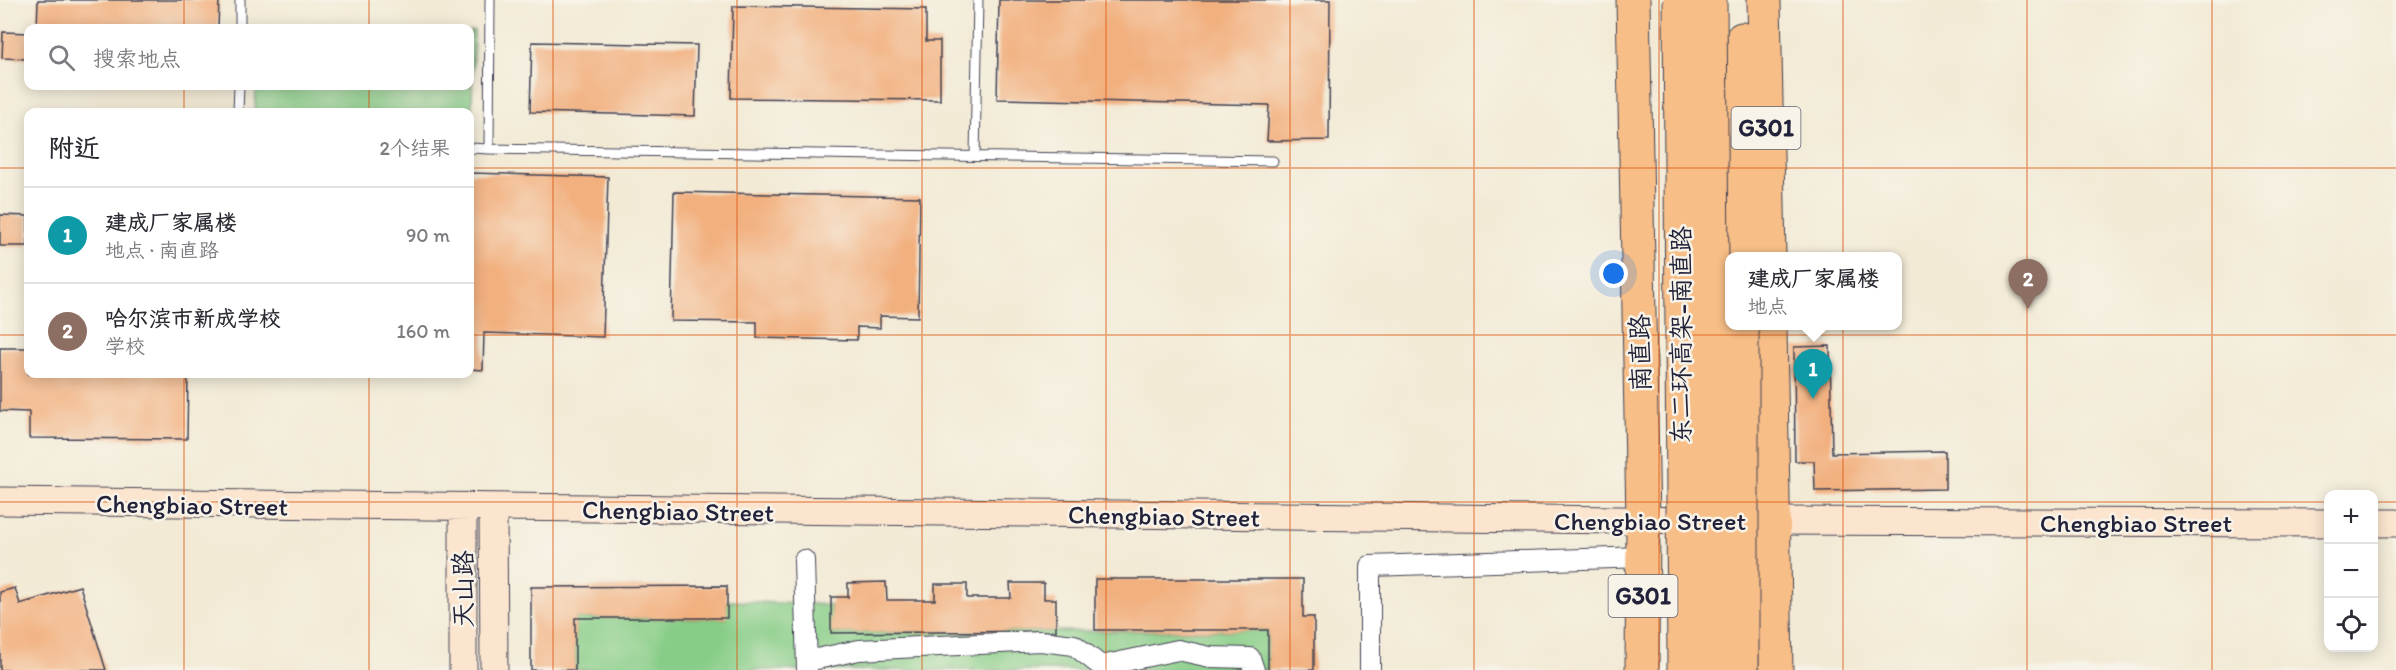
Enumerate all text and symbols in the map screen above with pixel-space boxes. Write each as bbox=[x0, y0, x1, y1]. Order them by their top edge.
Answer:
search box bbox=[24, 24, 474, 90]
icon: search bbox=[45, 41, 78, 74]
text: 搜索地点 bbox=[93, 45, 181, 72]
road number: G301 bbox=[1732, 107, 1800, 149]
text: 附近 bbox=[48, 132, 100, 164]
text: 2个结果 bbox=[379, 136, 450, 160]
text: 建成厂家属楼 bbox=[105, 209, 237, 236]
text: 1 bbox=[63, 223, 72, 247]
text: 90 m bbox=[406, 223, 450, 247]
street label: 东二环高架-南直路 bbox=[1665, 226, 1697, 444]
text: 地点 · 南直路 bbox=[105, 238, 219, 262]
popup bbox=[1725, 252, 1902, 330]
your location bbox=[1599, 259, 1628, 288]
pin: 2 bbox=[2008, 260, 2048, 309]
text: 建成厂家属楼 bbox=[1747, 265, 1880, 292]
text: 地点 bbox=[1747, 294, 1787, 318]
text: 哈尔滨市新成学校 bbox=[105, 305, 281, 332]
street label: 南直路 bbox=[1623, 314, 1657, 392]
text: 2 bbox=[62, 319, 73, 343]
text: 160 m bbox=[397, 319, 450, 343]
text: 学校 bbox=[105, 334, 145, 358]
pin: 1 bbox=[1794, 350, 1832, 399]
street label: Chengbiao Street bbox=[96, 487, 289, 523]
map controls bbox=[2324, 490, 2378, 652]
button: + bbox=[2324, 490, 2378, 544]
street label: Chengbiao Street bbox=[582, 493, 775, 529]
street label: Chengbiao Street bbox=[1068, 498, 1261, 534]
street label: Chengbiao Street bbox=[1554, 505, 1746, 537]
street label: Chengbiao Street bbox=[2040, 507, 2232, 539]
button: − bbox=[2324, 544, 2378, 598]
street label: 天山路 bbox=[447, 550, 479, 628]
road number: G301 bbox=[1608, 575, 1678, 617]
button: locate bbox=[2324, 598, 2378, 652]

